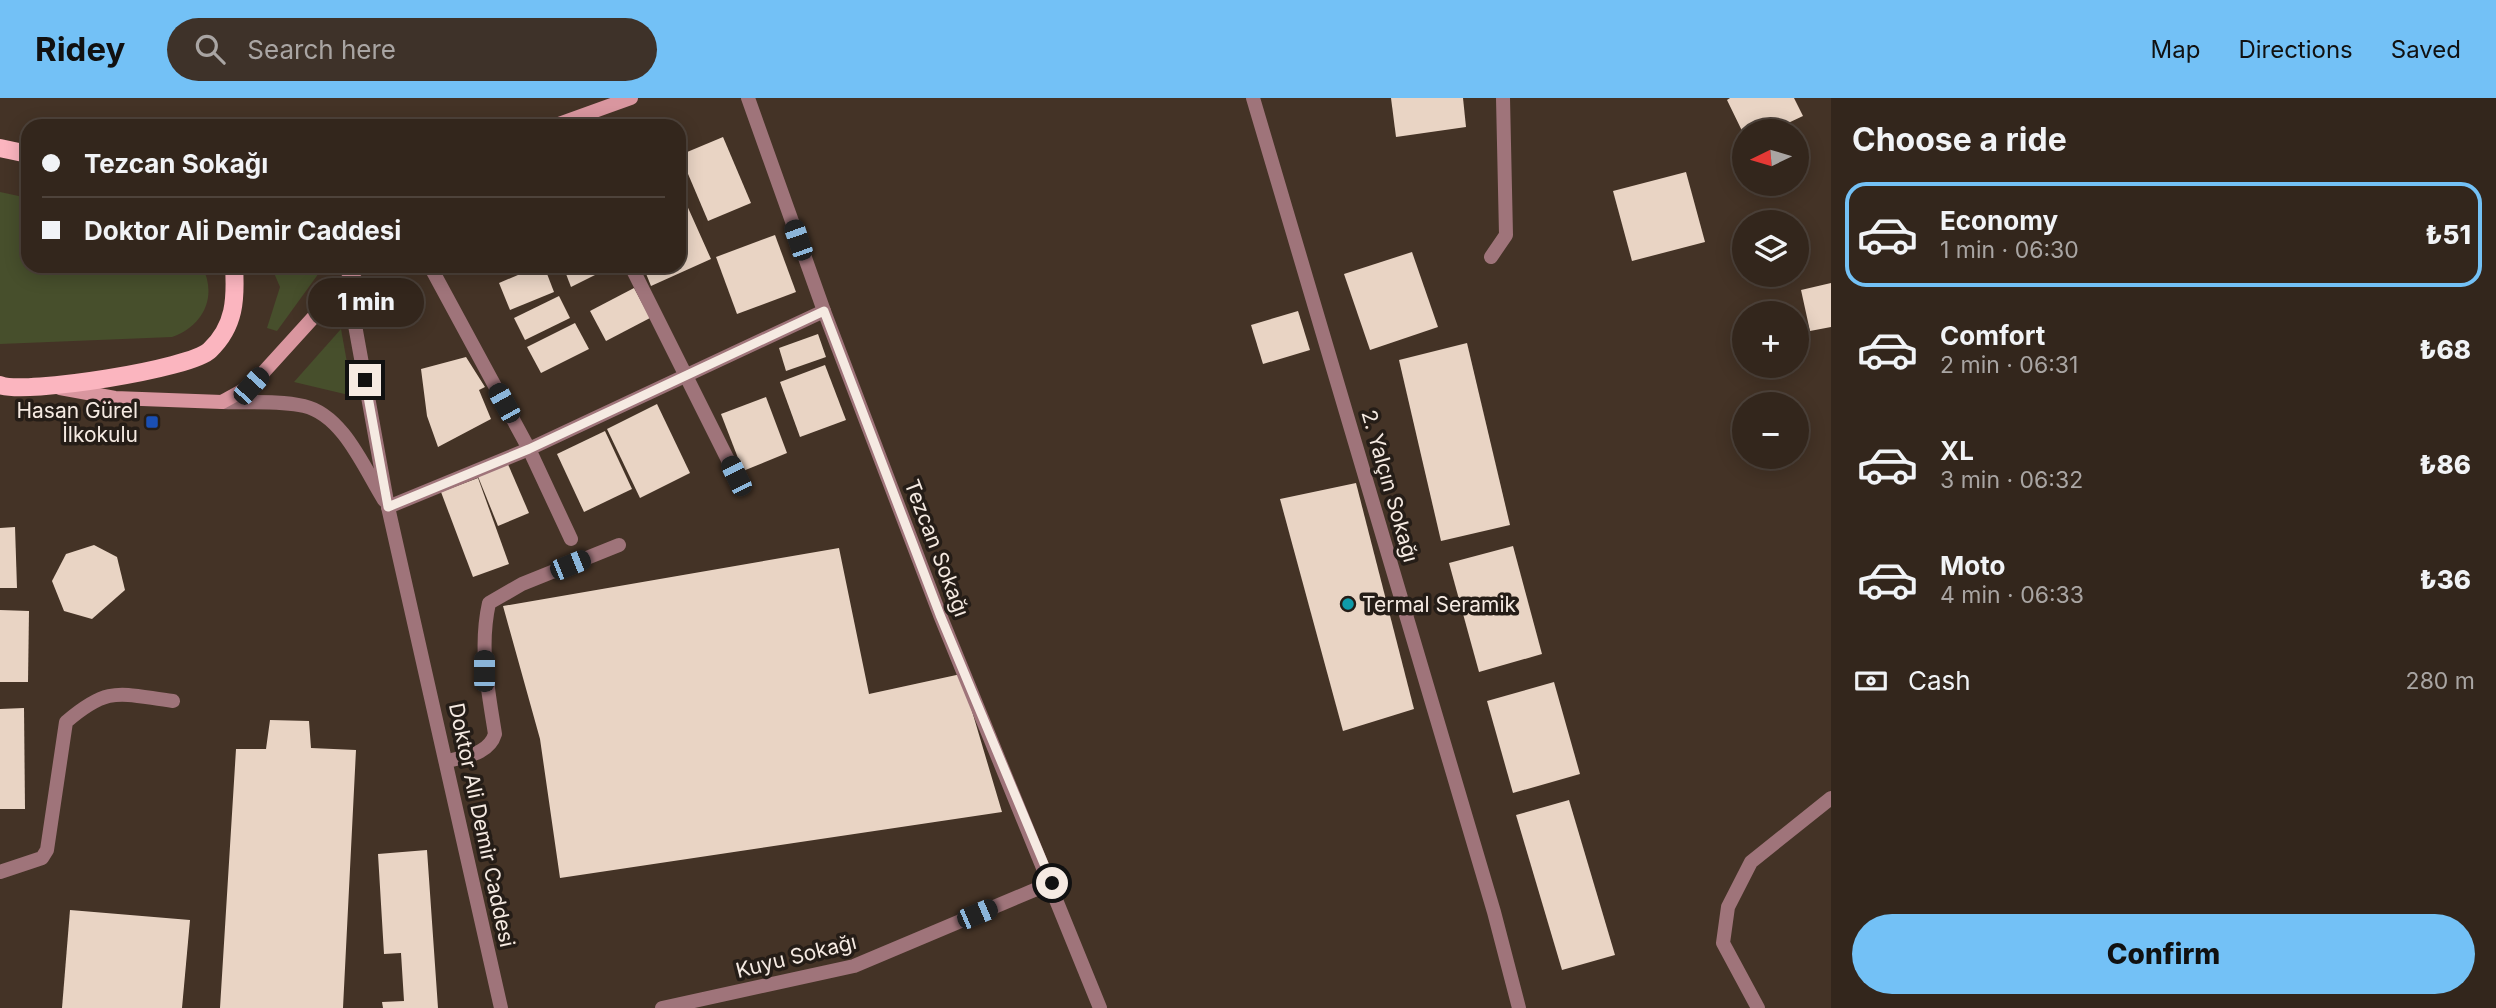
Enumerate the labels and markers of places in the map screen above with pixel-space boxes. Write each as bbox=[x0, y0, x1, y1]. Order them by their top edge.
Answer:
place label: Hasan Gürel İlkokulu bbox=[16, 398, 138, 447]
marker: Hasan Gürel İlkokulu bbox=[144, 414, 160, 430]
place label: Termal Seramik bbox=[1362, 592, 1516, 617]
marker: Termal Seramik bbox=[1340, 596, 1356, 612]

